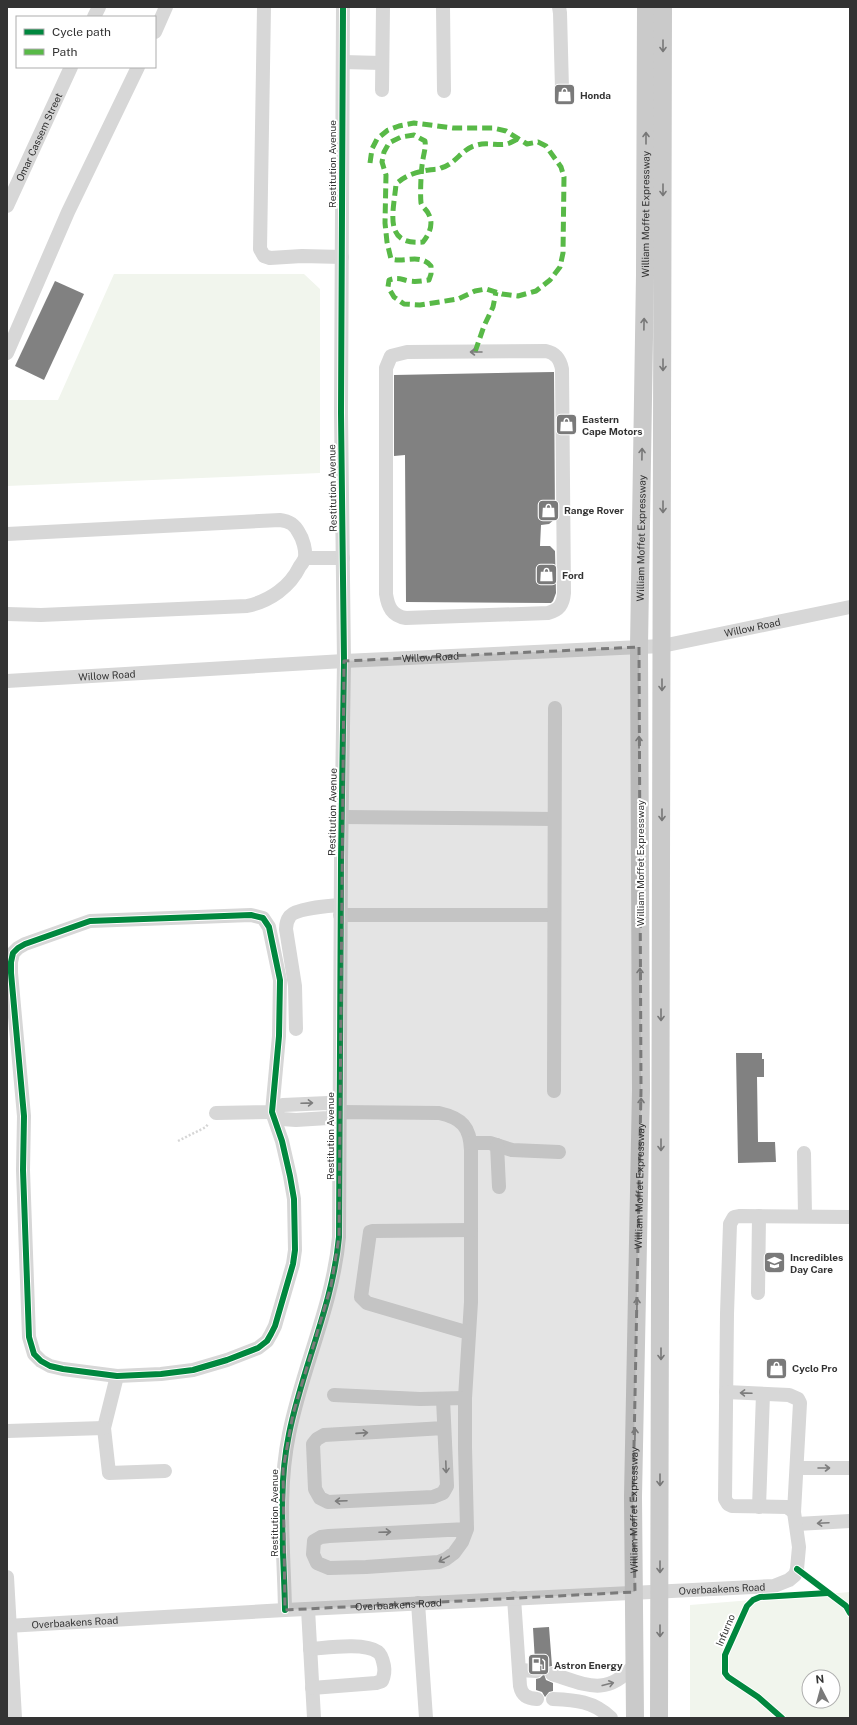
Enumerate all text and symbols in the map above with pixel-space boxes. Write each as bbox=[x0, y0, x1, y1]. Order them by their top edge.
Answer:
legend bbox=[16, 16, 156, 68]
text: Cycle path bbox=[52, 25, 111, 39]
one-way arrow bbox=[659, 39, 667, 52]
text: Path bbox=[52, 45, 78, 59]
shop icon: Honda bbox=[551, 82, 577, 108]
place label: Honda bbox=[580, 89, 611, 101]
street label: Omar Cassem Street bbox=[13, 91, 64, 183]
street label: Restitution Avenue bbox=[326, 120, 338, 208]
one-way arrow bbox=[642, 132, 650, 145]
street label: William Moffet Expressway bbox=[639, 150, 651, 277]
one-way arrow bbox=[659, 183, 667, 196]
one-way arrow bbox=[641, 318, 648, 331]
one-way arrow bbox=[470, 348, 483, 356]
one-way arrow bbox=[659, 358, 667, 371]
shop icon: Eastern Cape Motors bbox=[554, 412, 580, 438]
place label: Eastern Cape Motors bbox=[582, 413, 643, 437]
street label: Restitution Avenue bbox=[325, 444, 339, 532]
one-way arrow bbox=[638, 448, 646, 461]
street label: William Moffet Expressway bbox=[634, 474, 648, 601]
shop icon: Range Rover bbox=[536, 497, 562, 523]
one-way arrow bbox=[659, 500, 667, 513]
place label: Range Rover bbox=[564, 504, 624, 516]
shop icon: Ford bbox=[534, 562, 560, 588]
place label: Ford bbox=[562, 569, 584, 581]
street label: Willow Road bbox=[723, 616, 781, 639]
street label: Willow Road bbox=[401, 650, 459, 664]
street label: Willow Road bbox=[78, 667, 136, 683]
one-way arrow bbox=[658, 678, 666, 691]
one-way arrow bbox=[635, 736, 643, 749]
street label: Restitution Avenue bbox=[325, 768, 339, 856]
street label: William Moffet Expressway bbox=[634, 799, 646, 926]
one-way arrow bbox=[658, 808, 666, 821]
one-way arrow bbox=[636, 968, 644, 981]
one-way arrow bbox=[657, 1008, 665, 1021]
street label: Restitution Avenue bbox=[324, 1092, 336, 1180]
one-way arrow bbox=[637, 1098, 645, 1111]
one-way arrow bbox=[300, 1100, 313, 1107]
street label: William Moffet Expressway bbox=[632, 1122, 646, 1249]
one-way arrow bbox=[657, 1138, 665, 1151]
school or university icon: Incredibles Day Care bbox=[762, 1250, 788, 1276]
place label: Incredibles Day Care bbox=[790, 1251, 843, 1275]
one-way arrow bbox=[633, 1298, 641, 1311]
one-way arrow bbox=[657, 1347, 665, 1360]
shop icon: Cyclo Pro bbox=[764, 1355, 790, 1381]
place label: Cyclo Pro bbox=[792, 1362, 838, 1374]
one-way arrow bbox=[740, 1389, 753, 1397]
one-way arrow bbox=[631, 1427, 638, 1440]
one-way arrow bbox=[355, 1429, 368, 1436]
street label: William Moffet Expressway bbox=[627, 1446, 640, 1573]
one-way arrow bbox=[442, 1460, 450, 1473]
one-way arrow bbox=[817, 1464, 830, 1472]
street label: Restitution Avenue bbox=[268, 1469, 280, 1557]
one-way arrow bbox=[656, 1473, 664, 1486]
one-way arrow bbox=[335, 1497, 348, 1505]
one-way arrow bbox=[817, 1519, 830, 1526]
one-way arrow bbox=[378, 1529, 391, 1536]
one-way arrow bbox=[438, 1556, 450, 1563]
one-way arrow bbox=[656, 1560, 664, 1573]
street label: Overbaakens Road bbox=[678, 1580, 766, 1597]
street label: Overbaakens Road bbox=[355, 1596, 442, 1613]
street label: Infurno bbox=[713, 1612, 737, 1648]
street label: Overbaakens Road bbox=[31, 1614, 119, 1631]
one-way arrow bbox=[656, 1624, 663, 1637]
fuel station icon: Astron Energy bbox=[525, 1652, 551, 1678]
place label: Astron Energy bbox=[554, 1659, 623, 1671]
north arrow bbox=[801, 1669, 841, 1709]
text: N bbox=[815, 1673, 825, 1685]
one-way arrow bbox=[602, 1679, 615, 1687]

